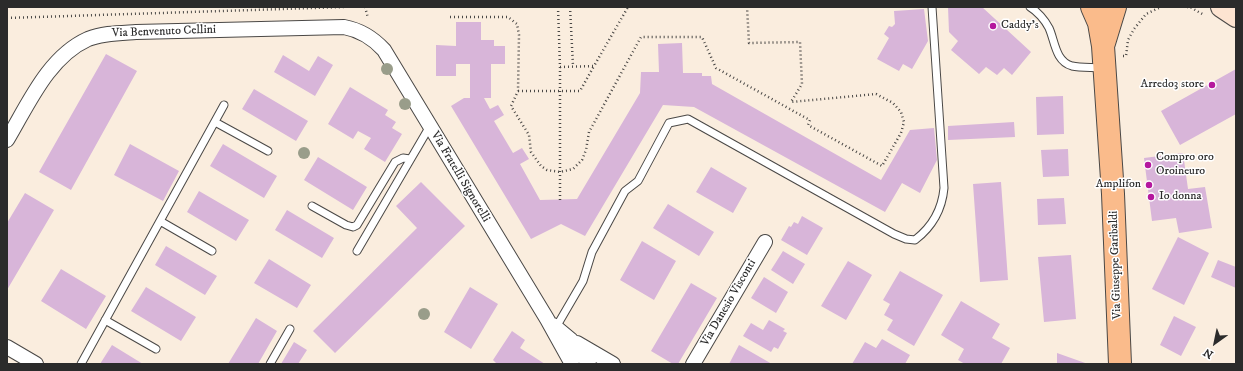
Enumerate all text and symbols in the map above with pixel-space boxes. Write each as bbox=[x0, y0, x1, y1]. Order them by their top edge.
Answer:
place label: Caddy's bbox=[1001, 19, 1039, 33]
marker: Caddy's bbox=[988, 21, 998, 31]
street label: Via Benvenuto Cellini bbox=[112, 23, 216, 41]
place label: Arredo3 store bbox=[1141, 78, 1204, 92]
marker: Arredo3 store bbox=[1207, 80, 1217, 90]
street label: Via Fratelli Signorelli bbox=[427, 129, 493, 225]
place label: Compro oro Oroineuro bbox=[1156, 151, 1214, 179]
marker: Compro oro Oroineuro bbox=[1143, 160, 1153, 170]
place label: Amplifon bbox=[1096, 178, 1141, 192]
marker: Amplifon bbox=[1144, 180, 1154, 190]
place label: Io donna bbox=[1159, 190, 1202, 204]
marker: Io donna bbox=[1146, 192, 1156, 202]
street label: Via Giuseppe Garibaldi bbox=[1107, 211, 1125, 319]
street label: Via Danesio Visconti bbox=[698, 257, 760, 349]
north arrow bbox=[1195, 323, 1235, 363]
text: N bbox=[1201, 345, 1216, 361]

